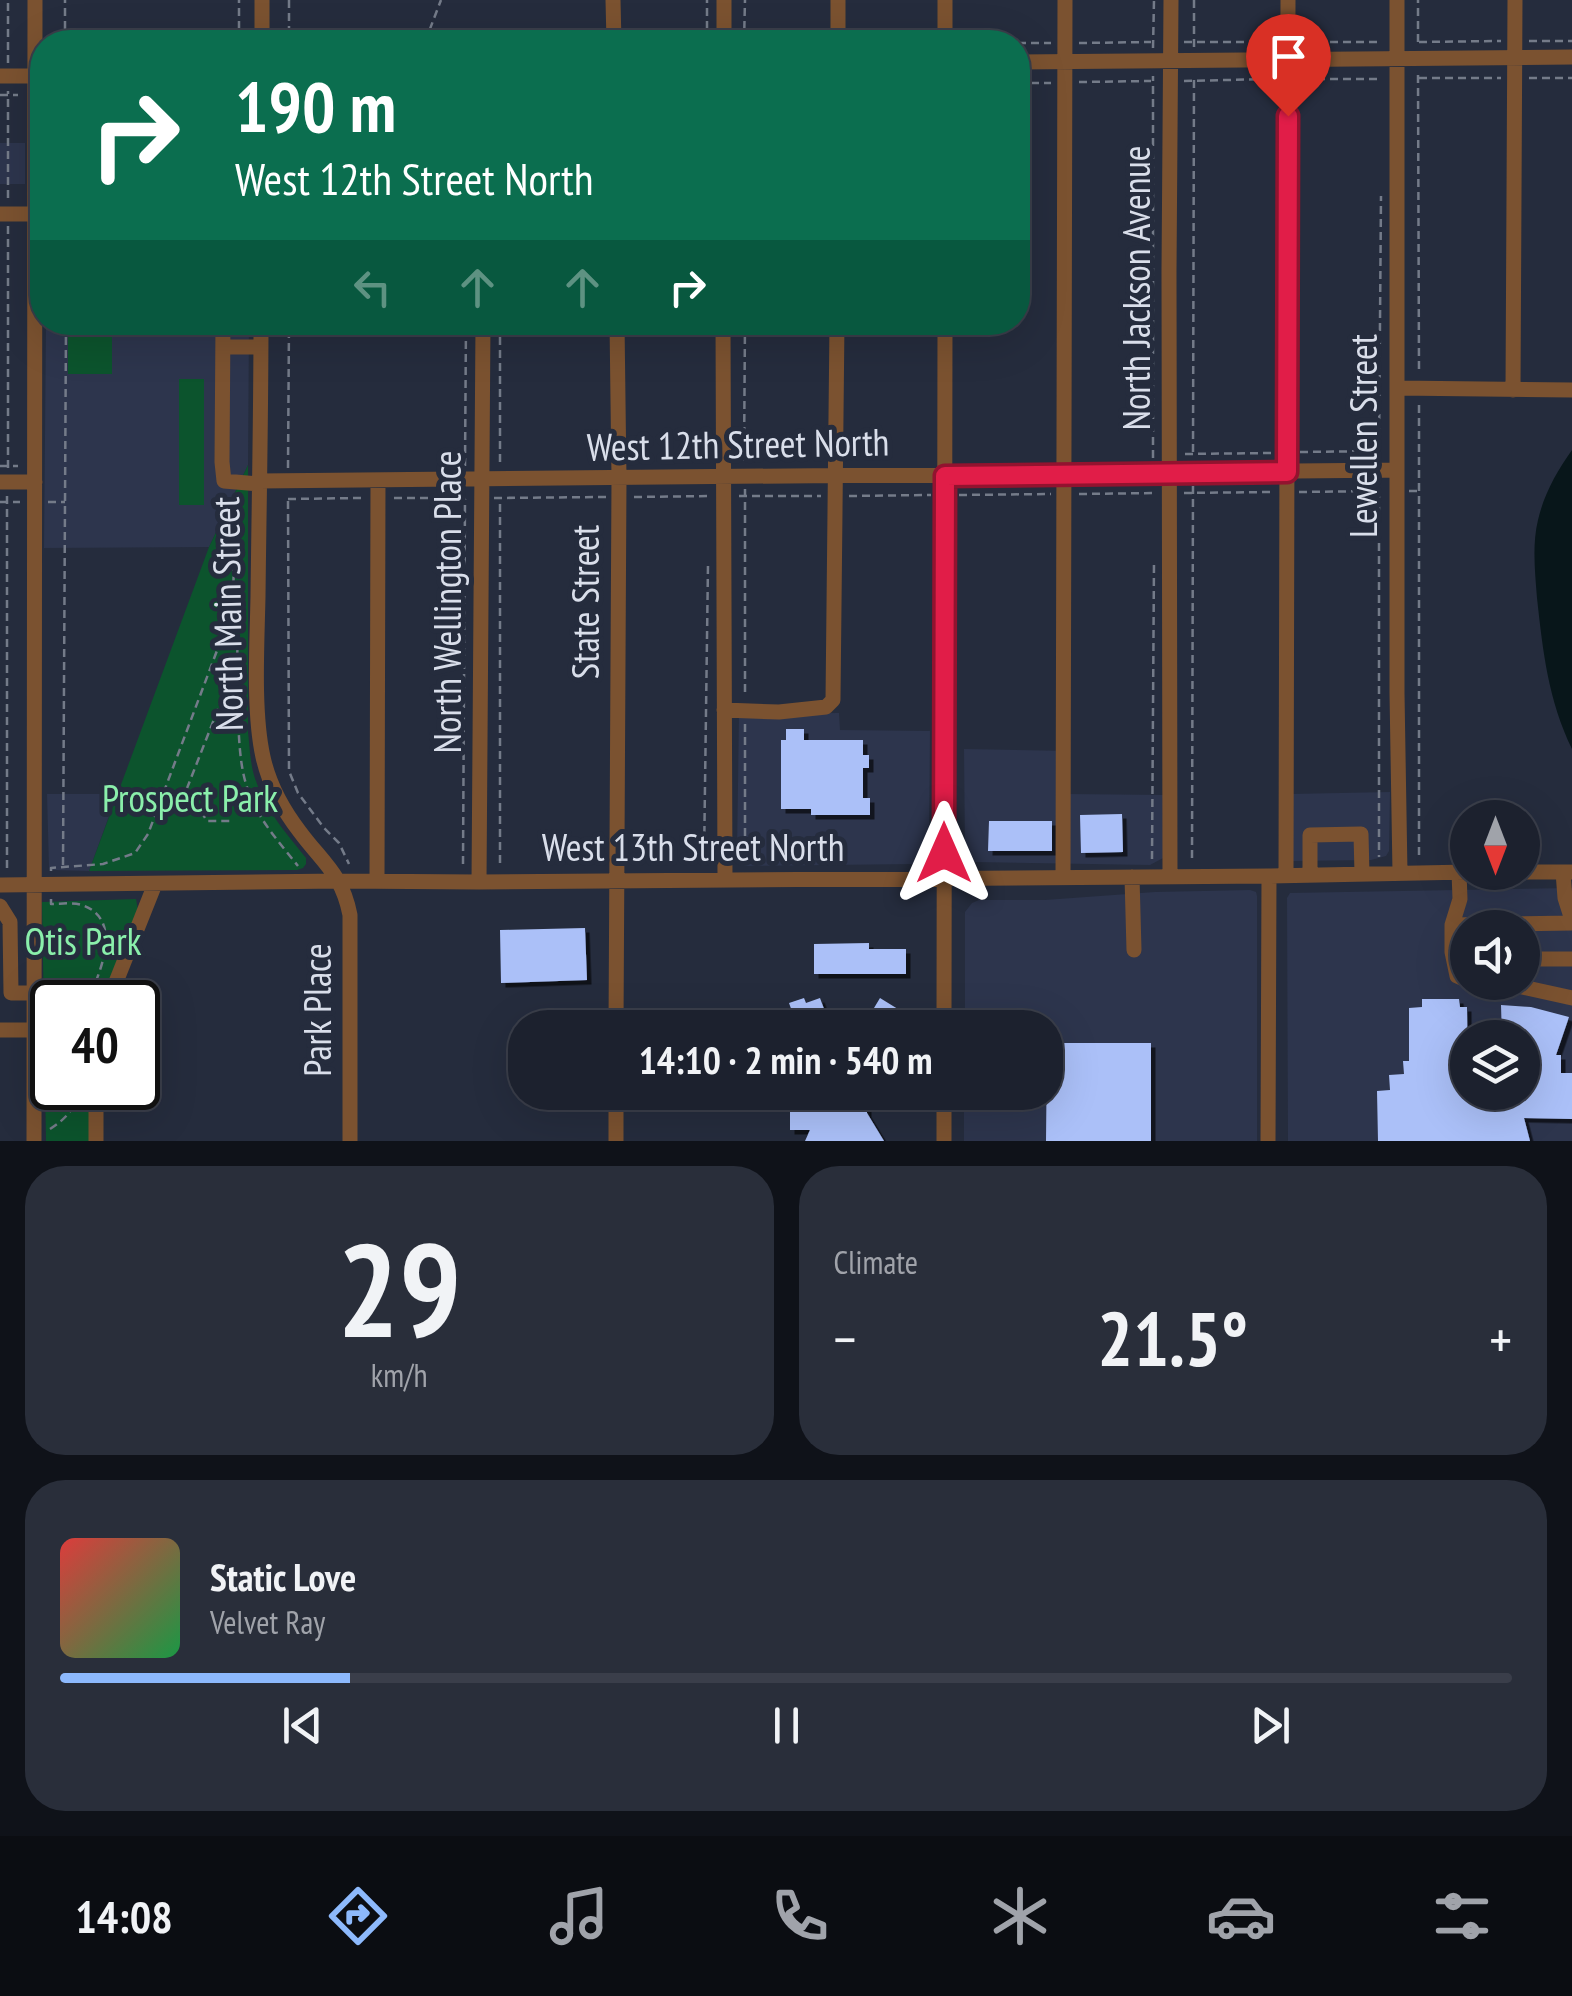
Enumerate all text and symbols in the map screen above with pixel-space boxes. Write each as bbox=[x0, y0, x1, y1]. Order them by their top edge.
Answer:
pin bbox=[1246, 14, 1331, 117]
icon: arrive bbox=[1261, 29, 1316, 84]
text: 190 m bbox=[235, 61, 396, 151]
icon: right bbox=[70, 70, 200, 200]
street label: North Jackson Avenue bbox=[1111, 145, 1160, 431]
text: West 12th Street North bbox=[235, 149, 593, 207]
icon: left bbox=[345, 260, 400, 315]
icon: ahead bbox=[450, 260, 505, 315]
icon: ahead bbox=[555, 260, 610, 315]
icon: right bbox=[660, 260, 715, 315]
street label: Lewellen Street bbox=[1338, 333, 1387, 538]
street label: West 12th Street North bbox=[586, 416, 890, 471]
street label: North Wellington Place bbox=[422, 451, 471, 753]
street label: North Main Street bbox=[200, 496, 253, 732]
street label: State Street bbox=[560, 524, 609, 679]
park label: Prospect Park bbox=[102, 773, 278, 822]
north arrow bbox=[1450, 800, 1540, 890]
map controls bbox=[1450, 800, 1540, 1110]
position arrow bbox=[892, 801, 996, 905]
street label: West 13th Street North bbox=[542, 822, 844, 871]
button: sound bbox=[1450, 910, 1540, 1000]
park label: Otis Park bbox=[25, 916, 142, 965]
street label: Park Place bbox=[292, 943, 341, 1077]
speed limit sign: 40 bbox=[30, 980, 160, 1110]
button: layers bbox=[1450, 1020, 1540, 1110]
text: 14:10 · 2 min · 540 m bbox=[639, 1035, 932, 1084]
text: 29 bbox=[337, 1205, 461, 1373]
text: Climate bbox=[834, 1241, 918, 1283]
text: 21.5° bbox=[1097, 1290, 1248, 1387]
text: − bbox=[834, 1303, 856, 1374]
text: + bbox=[1489, 1303, 1512, 1374]
text: km/h bbox=[371, 1354, 428, 1396]
text: Static Love bbox=[210, 1552, 356, 1601]
text: Velvet Ray bbox=[210, 1601, 325, 1643]
icon: previous bbox=[275, 1698, 330, 1753]
icon: pause bbox=[759, 1698, 814, 1753]
icon: next bbox=[1243, 1698, 1298, 1753]
icon: directions bbox=[323, 1881, 393, 1951]
icon: music bbox=[544, 1881, 614, 1951]
icon: phone bbox=[765, 1881, 835, 1951]
icon: climate bbox=[985, 1881, 1055, 1951]
icon: car bbox=[1206, 1881, 1276, 1951]
icon: filters bbox=[1427, 1881, 1497, 1951]
text: 14:08 bbox=[75, 1887, 173, 1945]

